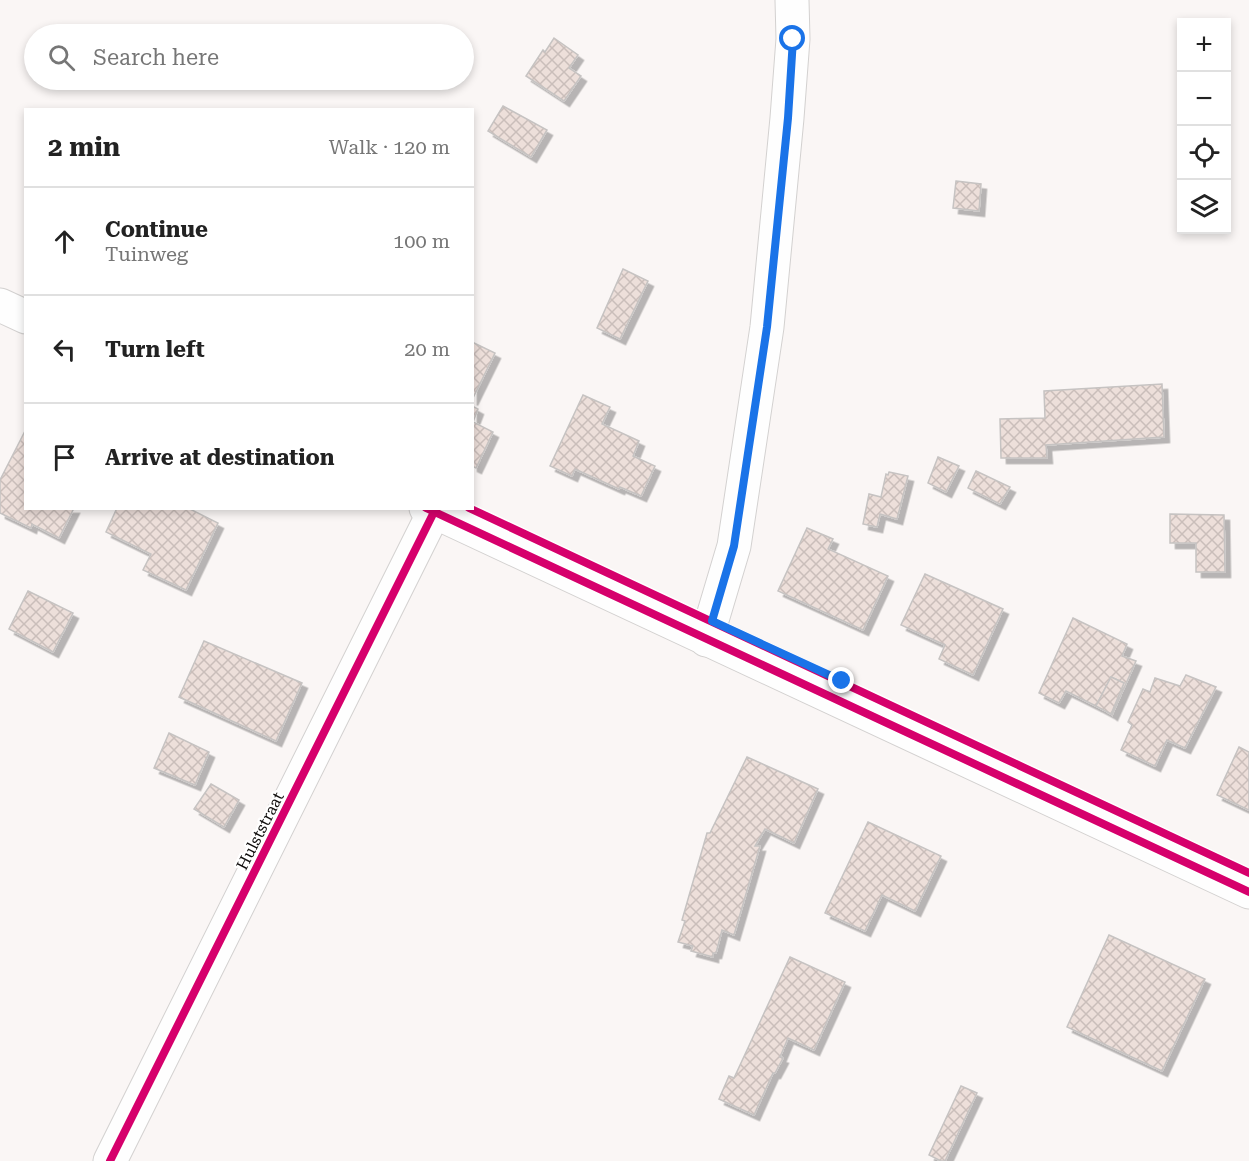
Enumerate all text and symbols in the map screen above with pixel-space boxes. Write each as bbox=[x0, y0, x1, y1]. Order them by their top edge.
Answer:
map controls bbox=[1177, 18, 1231, 234]
button: + bbox=[1177, 18, 1231, 72]
search box bbox=[24, 24, 474, 90]
route start bbox=[779, 25, 805, 51]
icon: search bbox=[45, 41, 78, 74]
text: Search here bbox=[93, 45, 219, 70]
button: − bbox=[1177, 72, 1231, 126]
button: locate bbox=[1177, 126, 1231, 180]
text: 2 min bbox=[48, 132, 120, 162]
text: Walk · 120 m bbox=[329, 135, 450, 159]
button: layers bbox=[1177, 180, 1231, 234]
text: Continue bbox=[105, 217, 208, 242]
icon: ahead bbox=[48, 225, 81, 258]
text: 100 m bbox=[393, 229, 450, 253]
text: Tuinweg bbox=[105, 242, 188, 266]
icon: left bbox=[48, 333, 81, 366]
text: Turn left bbox=[105, 337, 205, 362]
text: 20 m bbox=[404, 337, 450, 361]
icon: arrive bbox=[48, 441, 81, 474]
text: Arrive at destination bbox=[105, 445, 334, 470]
route end bbox=[828, 667, 854, 693]
street label: Hulststraat bbox=[232, 789, 288, 873]

